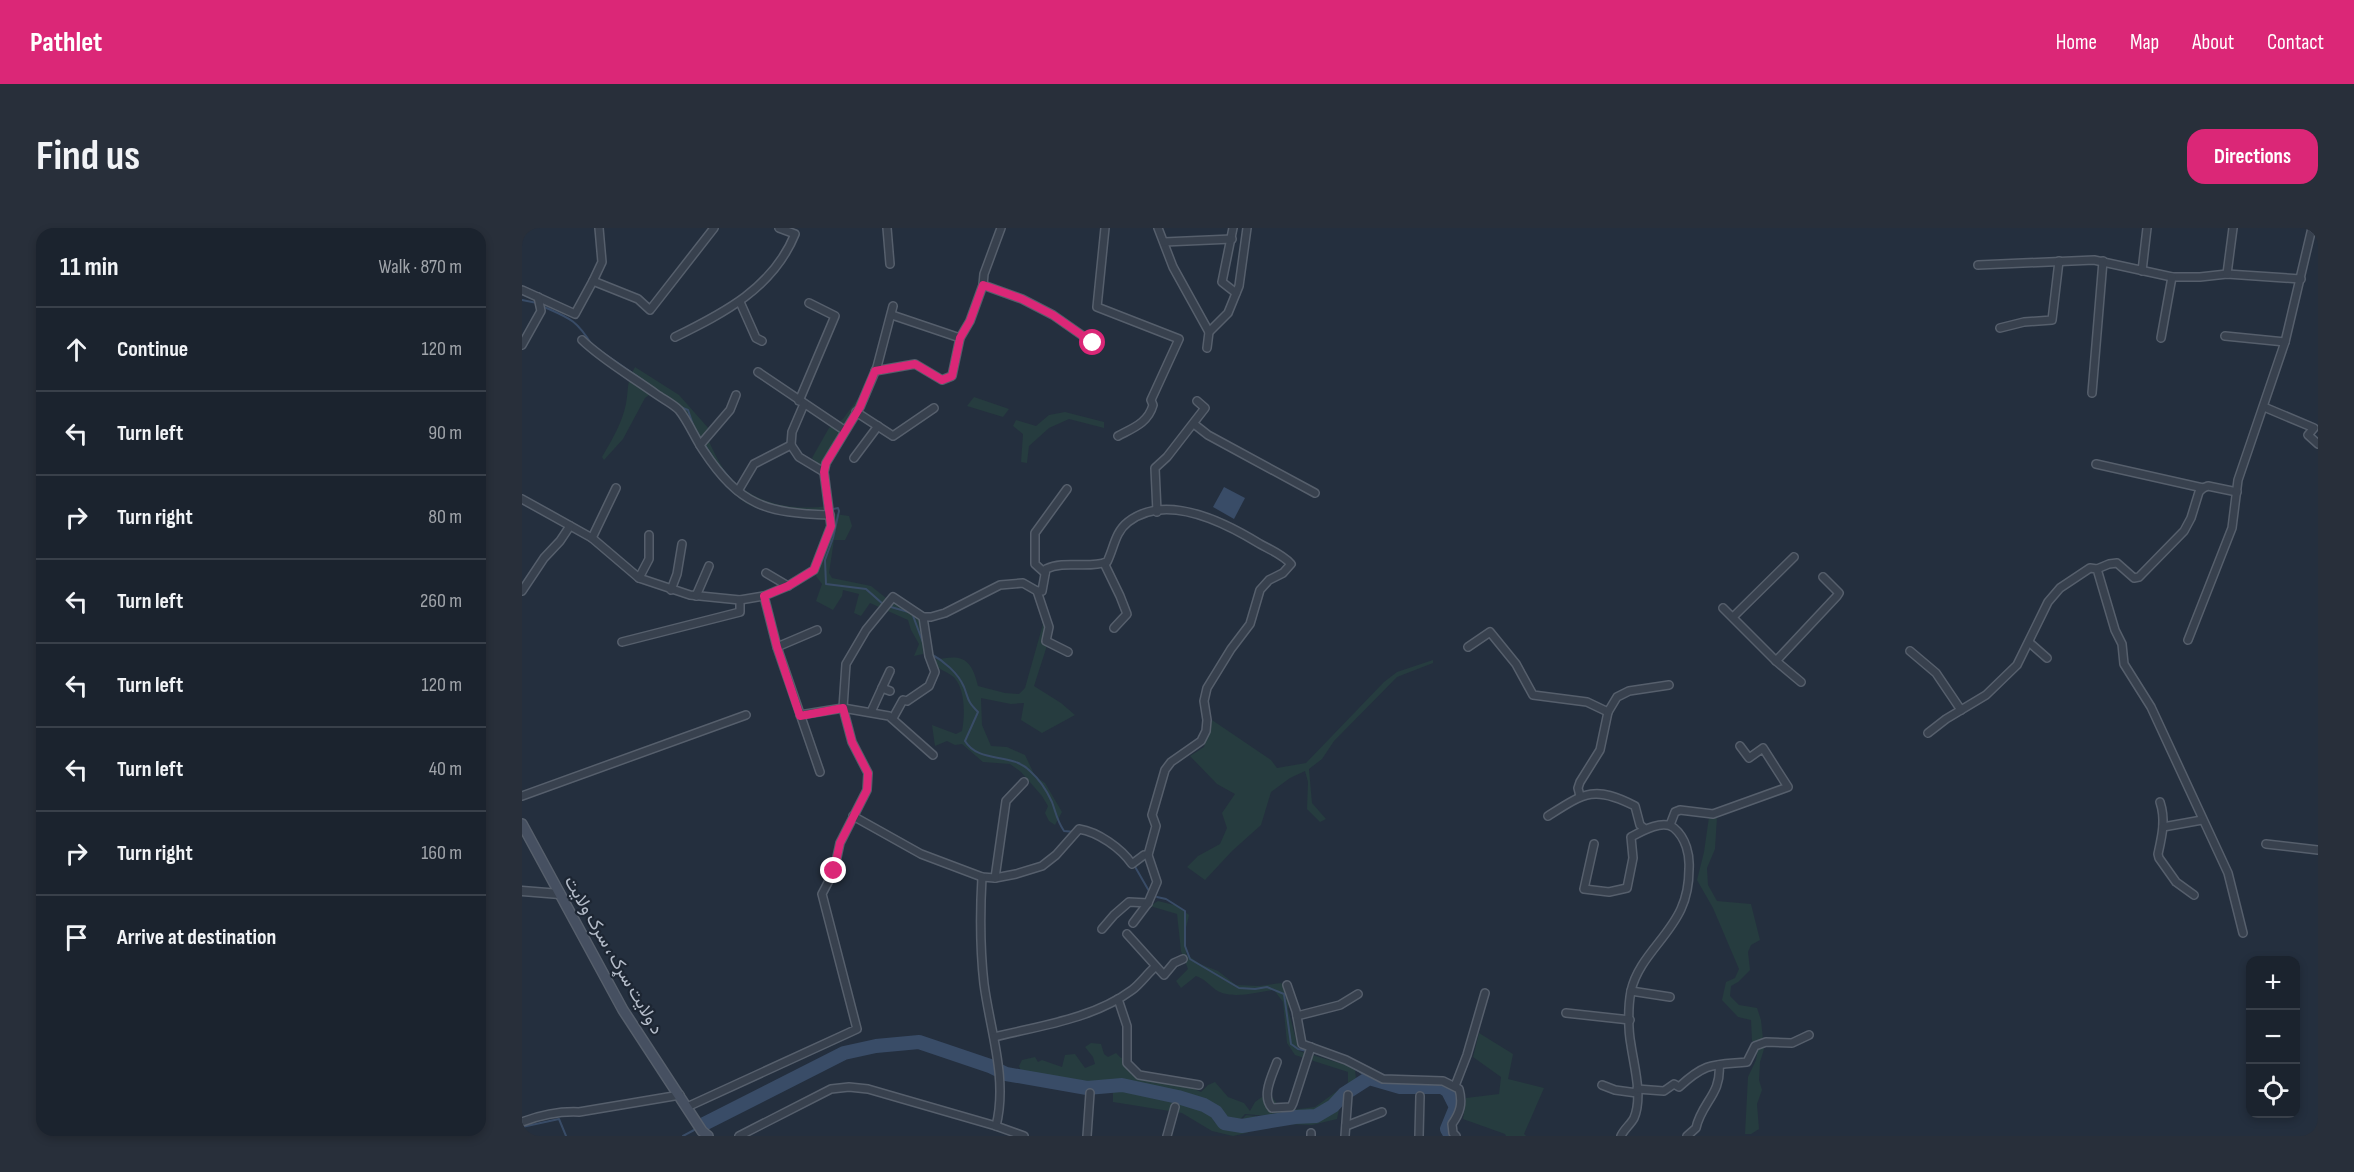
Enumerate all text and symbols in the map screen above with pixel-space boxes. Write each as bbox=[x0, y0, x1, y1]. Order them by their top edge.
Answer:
text: Pathlet bbox=[30, 26, 102, 59]
text: Home bbox=[2056, 30, 2097, 55]
text: Map bbox=[2130, 30, 2159, 55]
text: About bbox=[2192, 30, 2234, 55]
text: Contact bbox=[2267, 30, 2324, 55]
button: Directions bbox=[2187, 129, 2318, 184]
text: Find us bbox=[36, 131, 140, 182]
text: 11 min bbox=[60, 252, 119, 283]
text: Walk · 870 m bbox=[379, 255, 462, 279]
route start bbox=[1079, 329, 1105, 355]
icon: ahead bbox=[60, 333, 93, 366]
text: Continue bbox=[117, 336, 188, 363]
text: 120 m bbox=[422, 337, 462, 361]
icon: left bbox=[60, 417, 93, 450]
text: Turn left bbox=[117, 420, 183, 447]
text: 90 m bbox=[428, 421, 462, 445]
icon: right bbox=[60, 501, 93, 534]
text: Turn right bbox=[117, 504, 193, 531]
text: 80 m bbox=[428, 505, 462, 529]
icon: left bbox=[60, 585, 93, 618]
text: Turn left bbox=[117, 588, 183, 615]
text: 260 m bbox=[420, 589, 462, 613]
icon: left bbox=[60, 669, 93, 702]
text: Turn left bbox=[117, 672, 183, 699]
text: 120 m bbox=[422, 673, 462, 697]
icon: left bbox=[60, 753, 93, 786]
text: Turn left bbox=[117, 756, 183, 783]
text: 40 m bbox=[429, 757, 462, 781]
icon: right bbox=[60, 837, 93, 870]
text: Turn right bbox=[117, 840, 193, 867]
text: 160 m bbox=[421, 841, 462, 865]
route end bbox=[820, 857, 846, 883]
street label: د ولایت سړک ، سرک ولایت bbox=[559, 872, 668, 1039]
icon: arrive bbox=[60, 921, 93, 954]
text: Arrive at destination bbox=[117, 924, 276, 951]
map controls bbox=[2246, 956, 2300, 1118]
button: + bbox=[2246, 956, 2300, 1010]
button: − bbox=[2246, 1010, 2300, 1064]
button: locate bbox=[2246, 1064, 2300, 1118]

